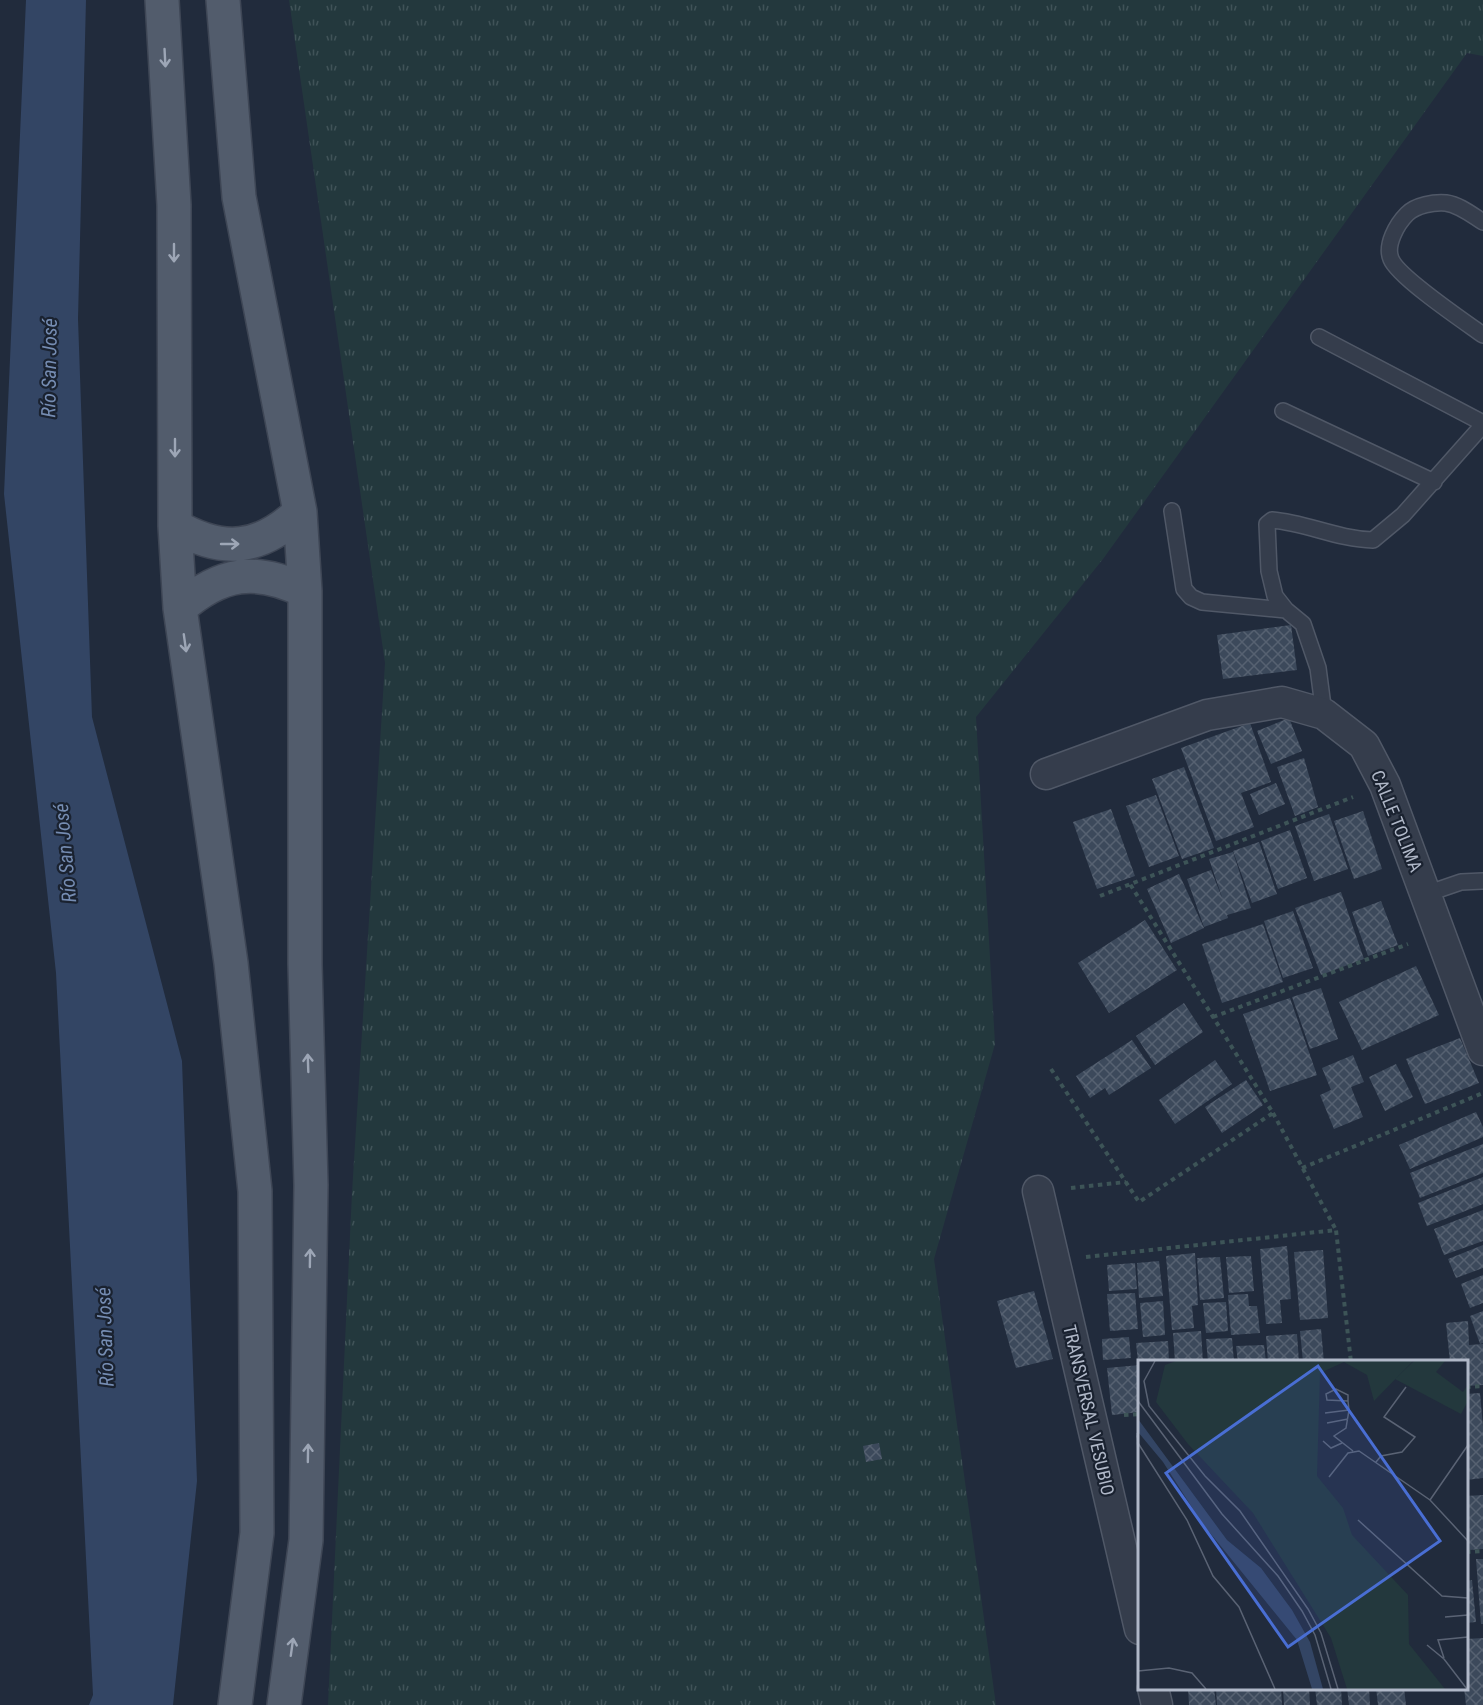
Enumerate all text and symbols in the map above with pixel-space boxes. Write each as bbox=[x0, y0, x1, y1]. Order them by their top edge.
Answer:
one-way arrow bbox=[160, 48, 171, 68]
one-way arrow bbox=[168, 243, 180, 263]
water label: Río San José bbox=[36, 317, 62, 418]
one-way arrow bbox=[169, 438, 181, 458]
one-way arrow bbox=[219, 538, 239, 550]
one-way arrow bbox=[180, 632, 191, 652]
street label: CALLE TOLIMA bbox=[1367, 767, 1427, 875]
water label: Río San José bbox=[49, 801, 81, 904]
one-way arrow bbox=[302, 1054, 314, 1074]
one-way arrow bbox=[305, 1249, 316, 1269]
water label: Río San José bbox=[91, 1286, 119, 1387]
street label: TRANSVERSAL VESUBIO bbox=[1059, 1323, 1119, 1497]
inset map bbox=[1138, 1360, 1468, 1690]
one-way arrow bbox=[302, 1444, 313, 1463]
one-way arrow bbox=[287, 1638, 298, 1657]

